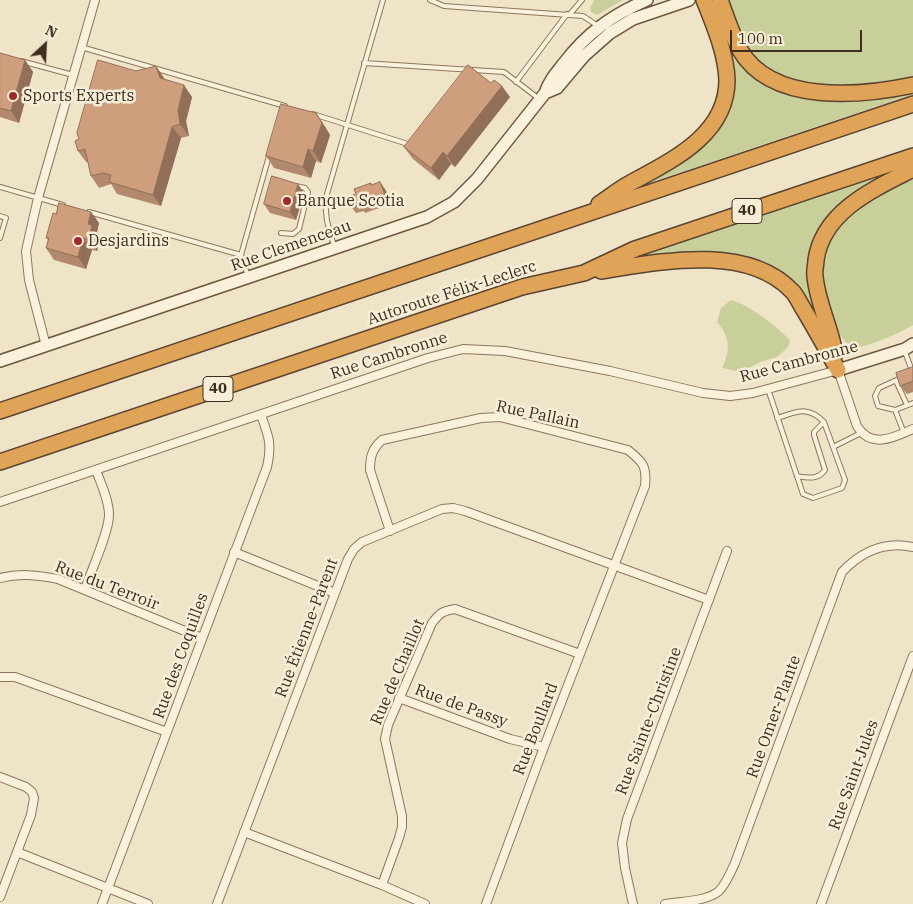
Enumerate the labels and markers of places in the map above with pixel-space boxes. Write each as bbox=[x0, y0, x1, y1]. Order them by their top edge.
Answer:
place label: Sports Experts bbox=[23, 86, 134, 106]
marker: Sports Experts bbox=[7, 90, 19, 102]
place label: Banque Scotia bbox=[297, 191, 404, 211]
marker: Banque Scotia bbox=[281, 195, 293, 207]
place label: Desjardins bbox=[88, 231, 169, 251]
marker: Desjardins bbox=[72, 235, 84, 247]

